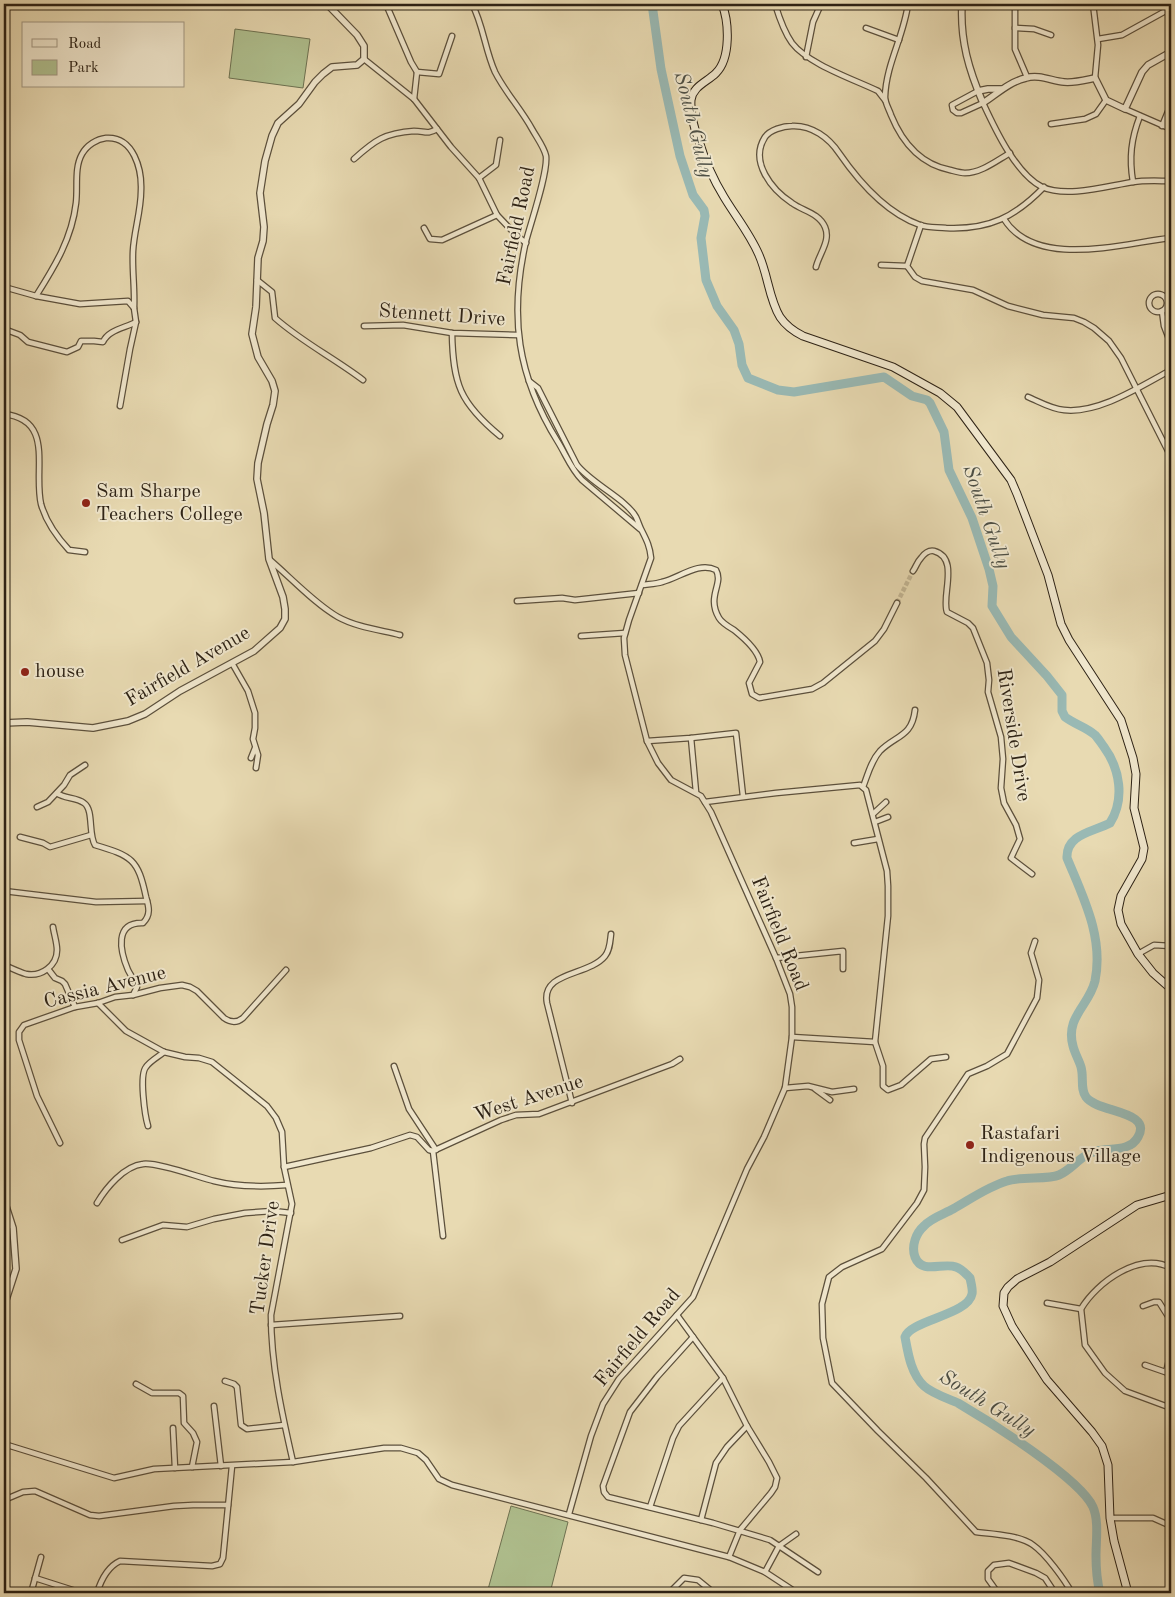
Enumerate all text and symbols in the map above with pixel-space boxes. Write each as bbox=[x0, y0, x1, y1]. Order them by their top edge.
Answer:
legend bbox=[22, 22, 185, 88]
text: Road bbox=[68, 37, 102, 52]
text: Park bbox=[68, 61, 99, 76]
water label: South Gully bbox=[670, 70, 716, 180]
street label: Fairfield Road bbox=[495, 164, 539, 288]
street label: Stennett Drive bbox=[378, 302, 506, 330]
water label: South Gully bbox=[958, 462, 1014, 572]
place label: Sam Sharpe Teachers College bbox=[96, 482, 243, 525]
marker: Sam Sharpe Teachers College bbox=[80, 497, 92, 509]
street label: Fairfield Avenue bbox=[122, 623, 254, 711]
place label: house bbox=[35, 662, 84, 682]
marker: house bbox=[19, 666, 31, 678]
street label: Riverside Drive bbox=[993, 667, 1033, 803]
street label: Fairfield Road bbox=[747, 874, 811, 994]
street label: Cassia Avenue bbox=[42, 963, 168, 1013]
street label: West Avenue bbox=[472, 1072, 586, 1126]
place label: Rastafari Indigenous Village bbox=[980, 1124, 1141, 1167]
marker: Rastafari Indigenous Village bbox=[964, 1139, 976, 1151]
street label: Tucker Drive bbox=[248, 1200, 284, 1316]
street label: Fairfield Road bbox=[591, 1285, 685, 1391]
water label: South Gully bbox=[935, 1366, 1039, 1442]

